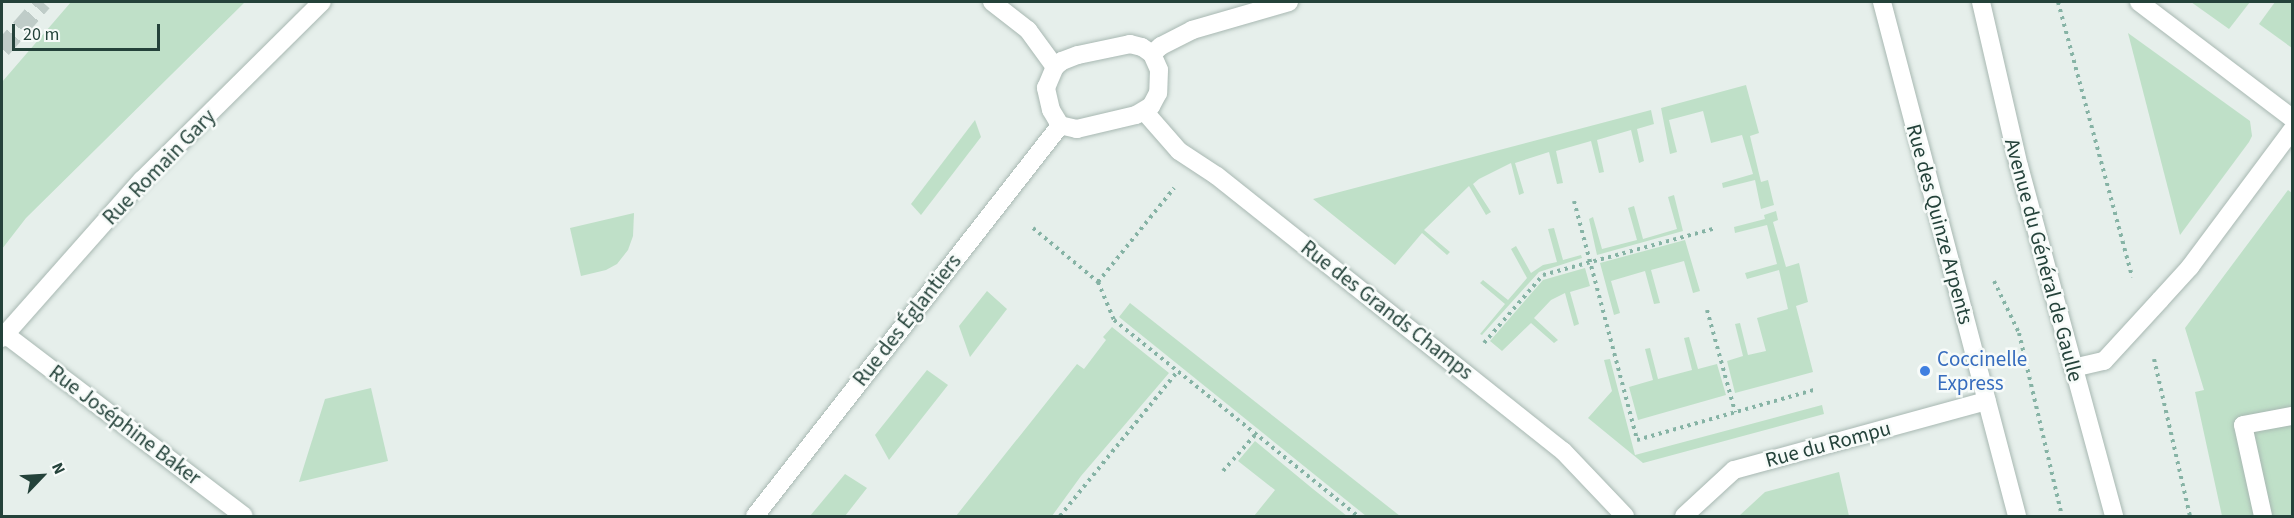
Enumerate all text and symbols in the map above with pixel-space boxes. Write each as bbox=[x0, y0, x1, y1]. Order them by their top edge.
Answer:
scale bar bbox=[15, 12, 164, 50]
text: 20 m bbox=[23, 22, 59, 47]
street label: Rue Romain Gary bbox=[97, 104, 221, 230]
street label: Rue des Quinze Arpents bbox=[1901, 121, 1979, 327]
street label: Avenue du Général de Gaulle bbox=[1999, 136, 2089, 384]
street label: Rue des Grands Champs bbox=[1296, 235, 1478, 385]
street label: Rue des Églantiers bbox=[848, 249, 966, 391]
place label: Coccinelle Express bbox=[1937, 346, 2027, 396]
street label: Rue Joséphine Baker bbox=[44, 360, 206, 490]
marker: Coccinelle Express bbox=[1918, 364, 1932, 378]
street label: Rue du Rompu bbox=[1762, 415, 1894, 473]
north arrow bbox=[12, 446, 72, 506]
text: N bbox=[46, 459, 71, 478]

